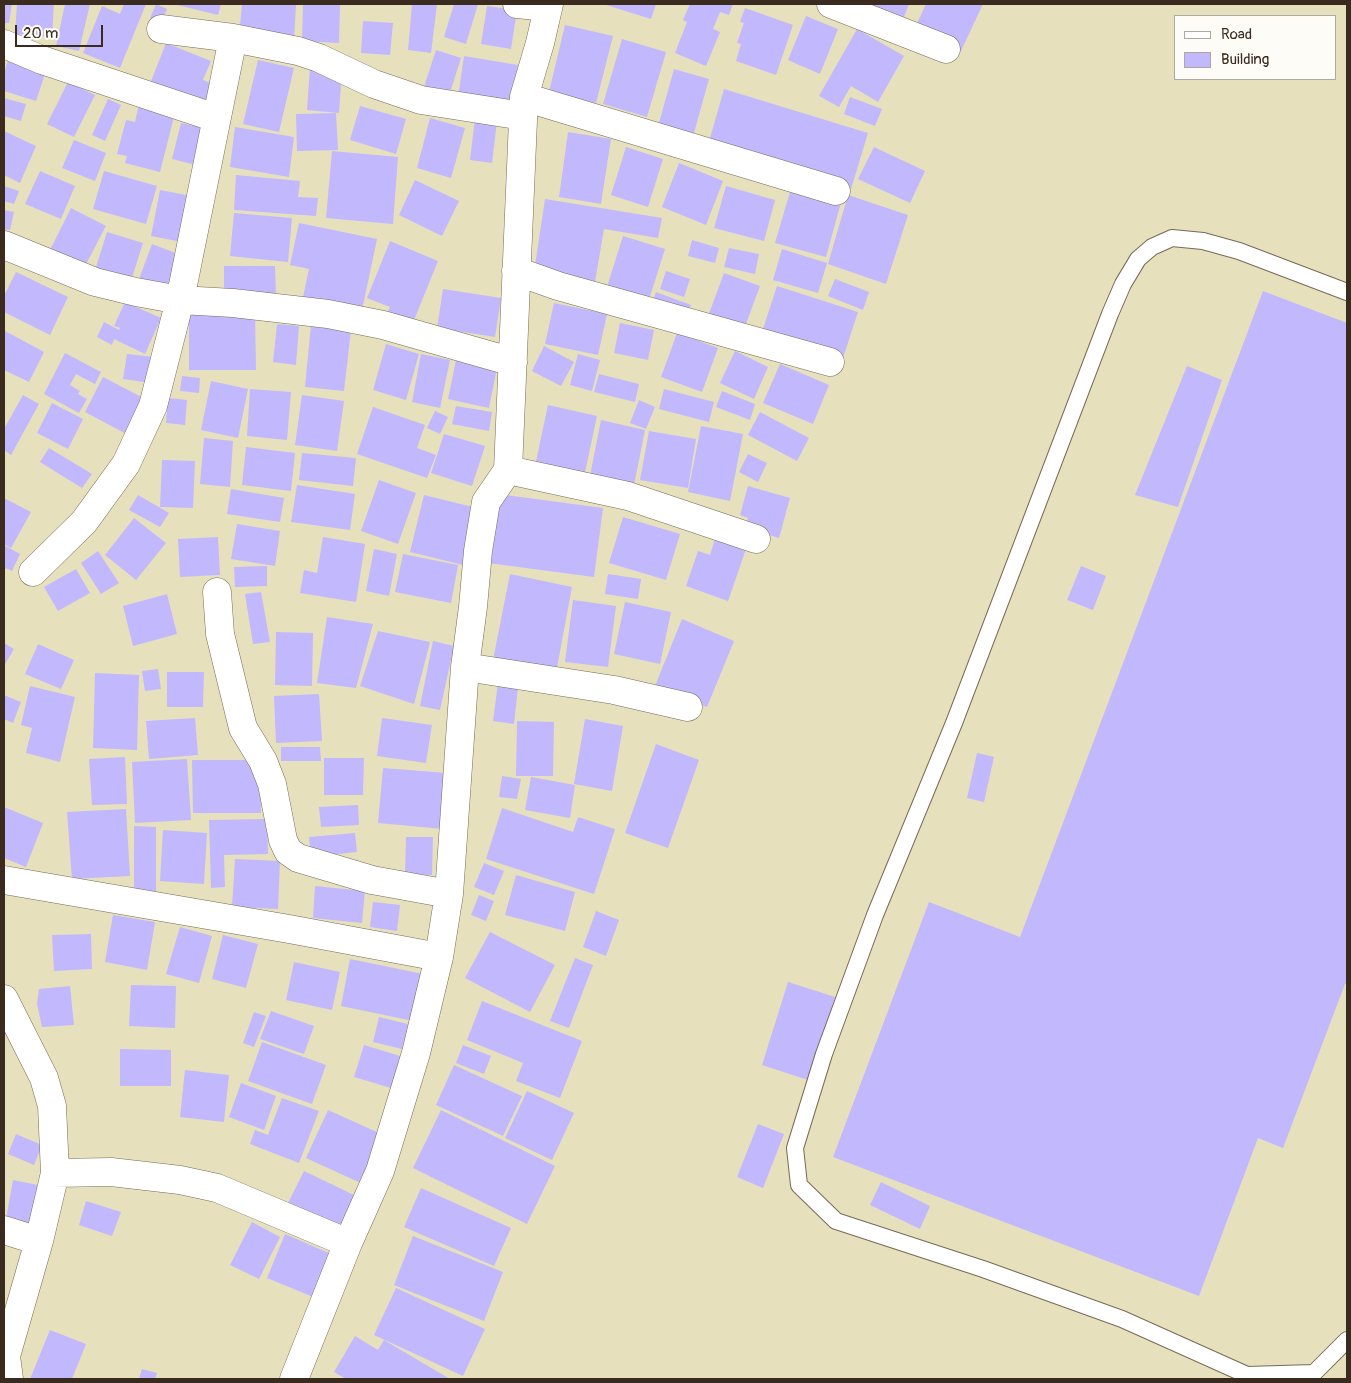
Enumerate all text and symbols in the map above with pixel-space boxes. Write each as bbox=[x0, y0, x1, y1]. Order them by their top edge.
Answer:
scale bar bbox=[18, 15, 105, 47]
legend bbox=[1174, 15, 1336, 80]
text: 20 m bbox=[23, 24, 58, 43]
text: Road bbox=[1221, 25, 1252, 44]
text: Building bbox=[1221, 50, 1269, 69]

